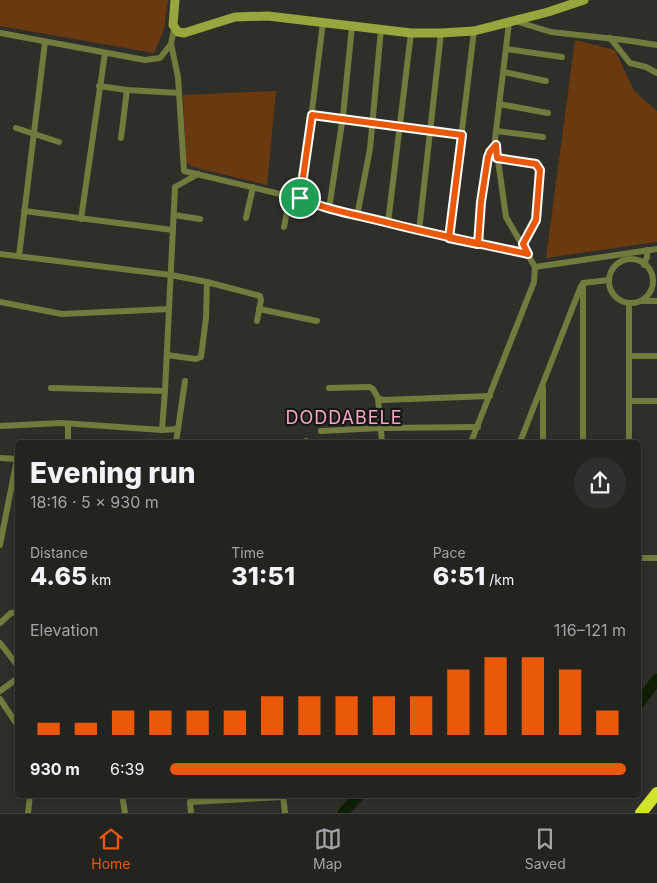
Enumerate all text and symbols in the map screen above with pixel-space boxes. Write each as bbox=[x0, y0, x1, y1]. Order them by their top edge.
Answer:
pin bbox=[279, 177, 321, 219]
icon: arrive bbox=[286, 184, 314, 212]
district label: DODDABELE bbox=[285, 407, 403, 428]
text: Evening run bbox=[30, 456, 196, 490]
button: share bbox=[574, 457, 626, 509]
text: 18:16 · 5 × 930 m bbox=[30, 492, 159, 512]
text: Distance bbox=[30, 544, 88, 561]
text: Time bbox=[231, 544, 264, 561]
text: Pace bbox=[433, 544, 466, 561]
text: 4.65 bbox=[30, 561, 87, 591]
text: 31:51 bbox=[231, 561, 295, 591]
text: 6:51 bbox=[433, 561, 485, 591]
text: km bbox=[87, 571, 111, 588]
text: /km bbox=[485, 571, 514, 588]
text: Elevation bbox=[30, 620, 99, 640]
text: 116–121 m bbox=[554, 620, 626, 640]
text: 930 m bbox=[30, 759, 80, 779]
text: 6:39 bbox=[110, 759, 144, 779]
tab: Home bbox=[91, 825, 131, 872]
tab: Map bbox=[313, 825, 342, 872]
tab: Saved bbox=[525, 825, 566, 872]

